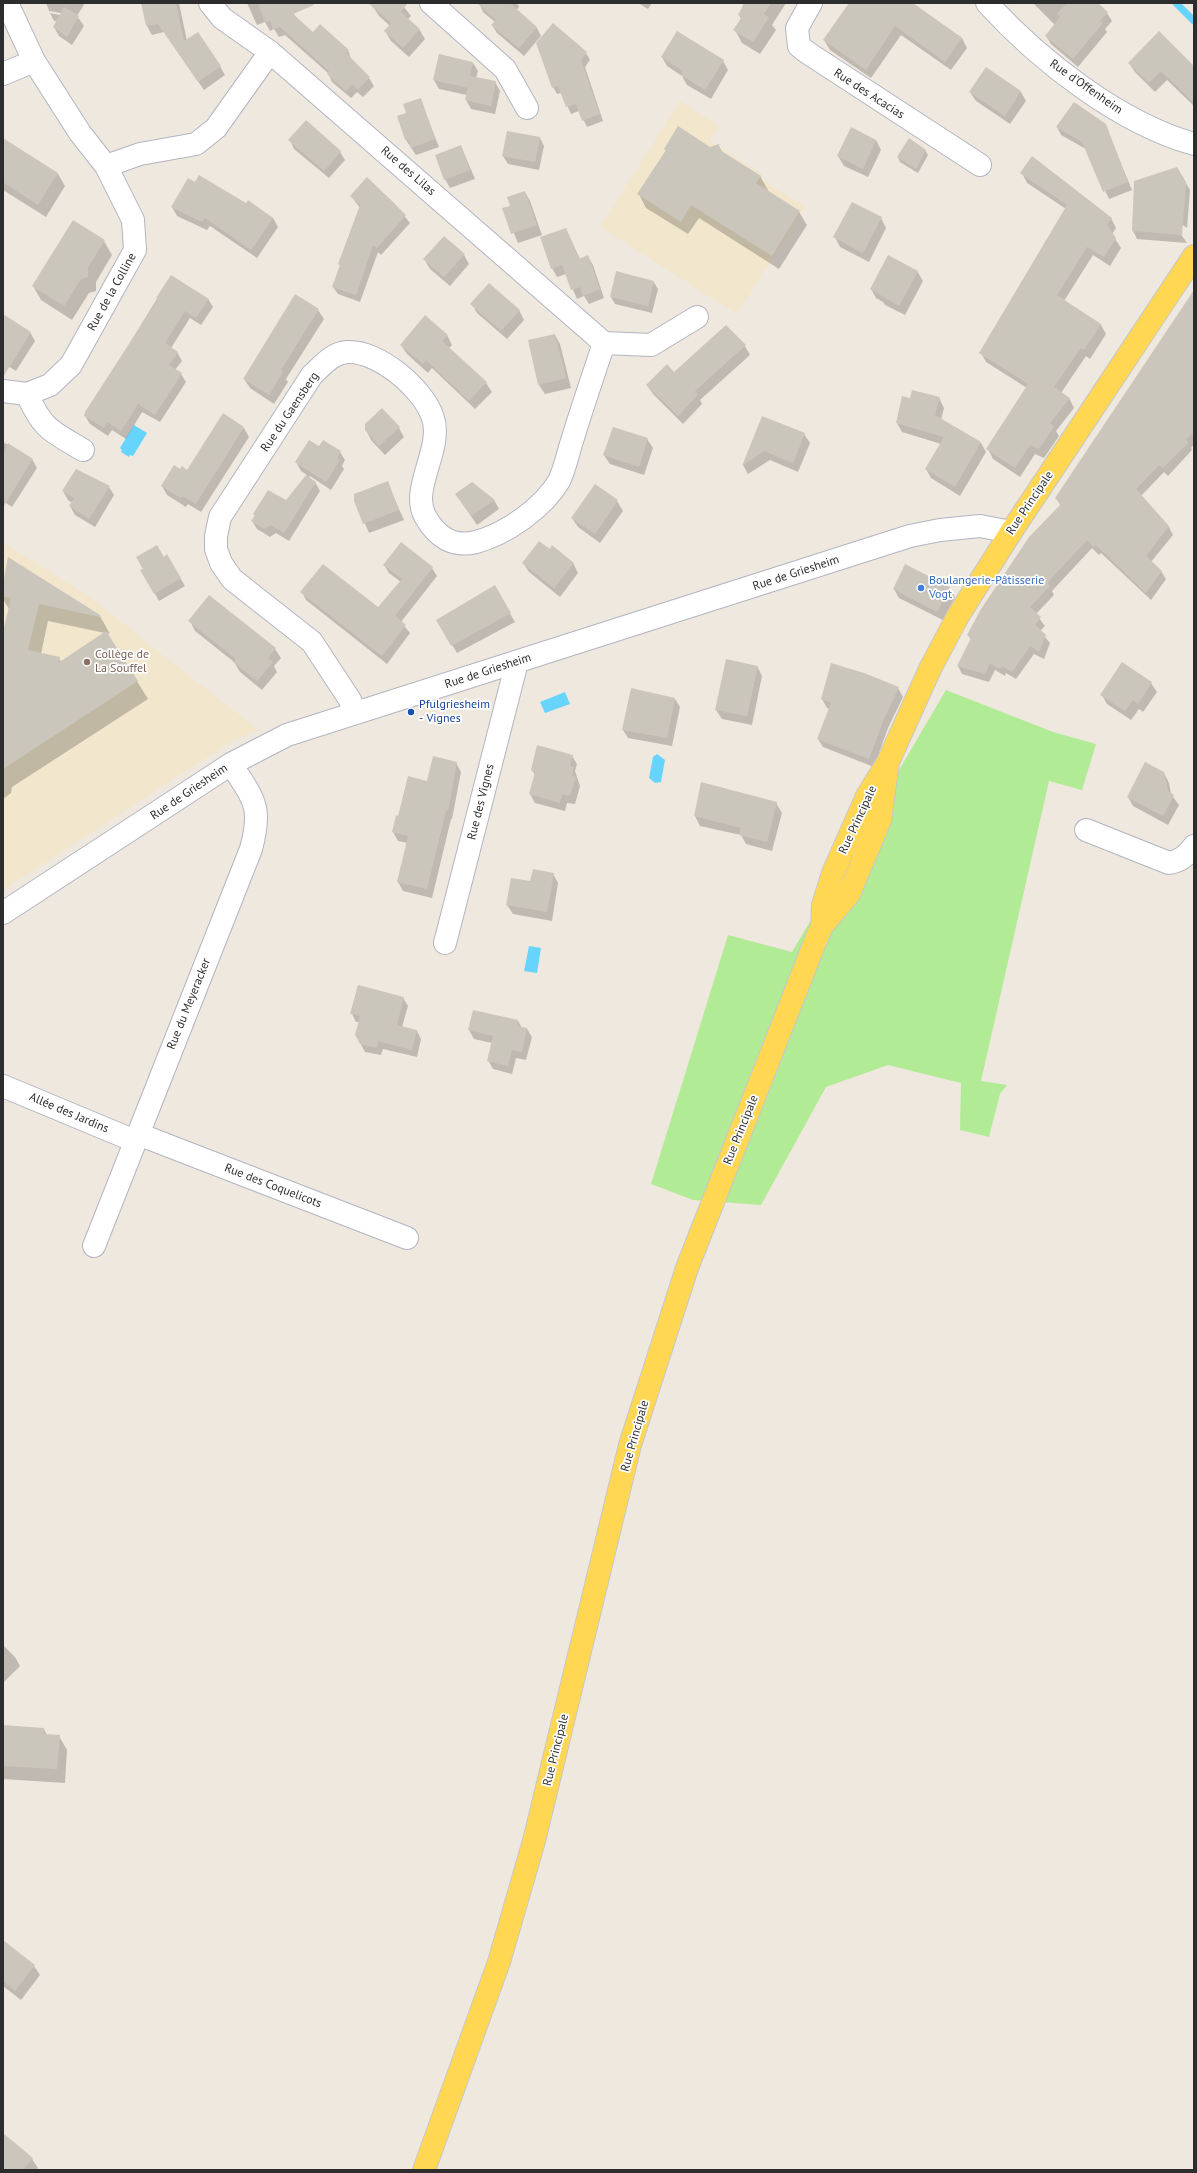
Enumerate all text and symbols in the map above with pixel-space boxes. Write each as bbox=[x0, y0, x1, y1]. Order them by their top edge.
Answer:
street label: Rue d'Offenheim bbox=[1047, 57, 1125, 117]
street label: Rue des Acacias bbox=[831, 66, 907, 122]
street label: Rue des Lilas bbox=[378, 143, 438, 199]
street label: Rue de la Colline bbox=[85, 250, 139, 334]
street label: Rue du Gaensberg bbox=[258, 369, 322, 455]
street label: Rue Principale bbox=[1003, 468, 1057, 538]
street label: Rue de Griesheim bbox=[751, 552, 841, 594]
place label: Boulangerie-Pâtisserie Vogt bbox=[929, 574, 1044, 602]
marker: Boulangerie-Pâtisserie Vogt bbox=[916, 583, 926, 593]
place label: Collège de La Souffel bbox=[95, 648, 149, 676]
street label: Rue de Griesheim bbox=[443, 650, 533, 692]
marker: Collège de La Souffel bbox=[82, 657, 92, 667]
place label: Pfulgriesheim - Vignes bbox=[419, 698, 490, 726]
marker: Pfulgriesheim - Vignes bbox=[406, 707, 416, 717]
street label: Rue de Griesheim bbox=[148, 761, 230, 823]
street label: Rue des Vignes bbox=[465, 763, 497, 841]
street label: Rue Principale bbox=[836, 784, 880, 856]
street label: Rue du Meyeracker bbox=[164, 956, 214, 1052]
street label: Allée des Jardins bbox=[27, 1090, 111, 1136]
street label: Rue Principale bbox=[721, 1093, 761, 1167]
street label: Rue des Coquelicots bbox=[222, 1161, 324, 1211]
street label: Rue Principale bbox=[618, 1399, 652, 1473]
street label: Rue Principale bbox=[540, 1713, 572, 1787]

